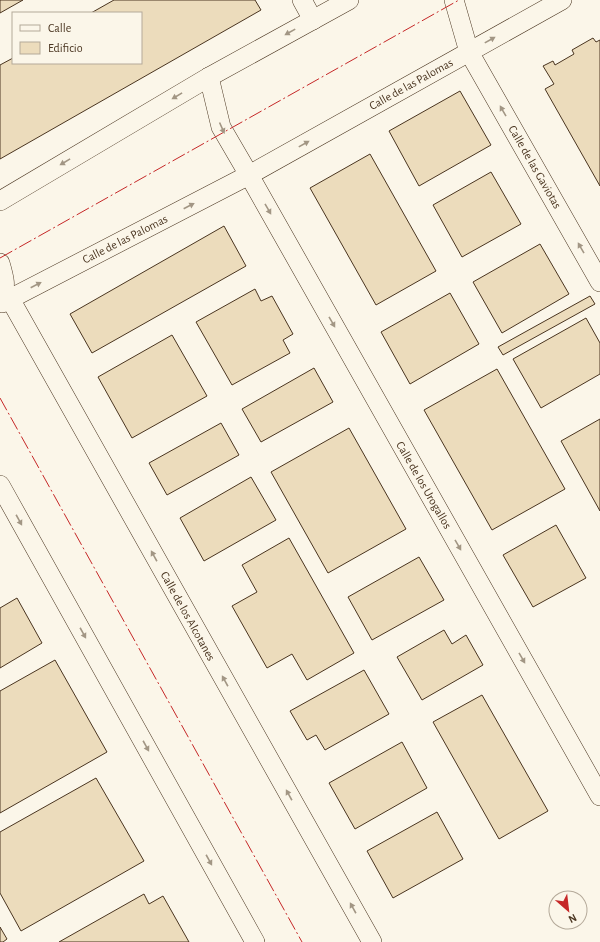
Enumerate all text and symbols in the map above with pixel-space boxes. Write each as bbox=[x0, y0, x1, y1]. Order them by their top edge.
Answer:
legend bbox=[12, 12, 142, 64]
text: Calle bbox=[48, 22, 71, 34]
one-way arrow bbox=[285, 29, 296, 36]
one-way arrow bbox=[484, 37, 496, 43]
text: Edificio bbox=[48, 42, 83, 54]
street label: Calle de las Palomas bbox=[367, 56, 455, 112]
one-way arrow bbox=[171, 92, 183, 99]
one-way arrow bbox=[499, 105, 506, 116]
one-way arrow bbox=[219, 122, 225, 134]
street label: Calle de las Gaviotas bbox=[506, 123, 564, 211]
one-way arrow bbox=[298, 141, 309, 148]
one-way arrow bbox=[60, 158, 70, 166]
one-way arrow bbox=[183, 203, 195, 209]
one-way arrow bbox=[265, 203, 271, 215]
street label: Calle de las Palomas bbox=[81, 212, 169, 266]
one-way arrow bbox=[577, 242, 584, 254]
one-way arrow bbox=[31, 282, 42, 288]
one-way arrow bbox=[329, 316, 335, 328]
street label: Calle de los Urogallos bbox=[394, 439, 454, 531]
one-way arrow bbox=[16, 514, 22, 525]
one-way arrow bbox=[455, 539, 462, 551]
one-way arrow bbox=[151, 550, 158, 562]
street label: Calle de los Alcotanes bbox=[158, 569, 218, 663]
one-way arrow bbox=[79, 627, 86, 639]
one-way arrow bbox=[519, 652, 526, 664]
one-way arrow bbox=[222, 676, 229, 687]
one-way arrow bbox=[143, 741, 149, 752]
one-way arrow bbox=[285, 789, 292, 801]
one-way arrow bbox=[206, 854, 213, 866]
north arrow bbox=[548, 890, 588, 930]
one-way arrow bbox=[349, 902, 356, 914]
text: N bbox=[566, 912, 578, 925]

